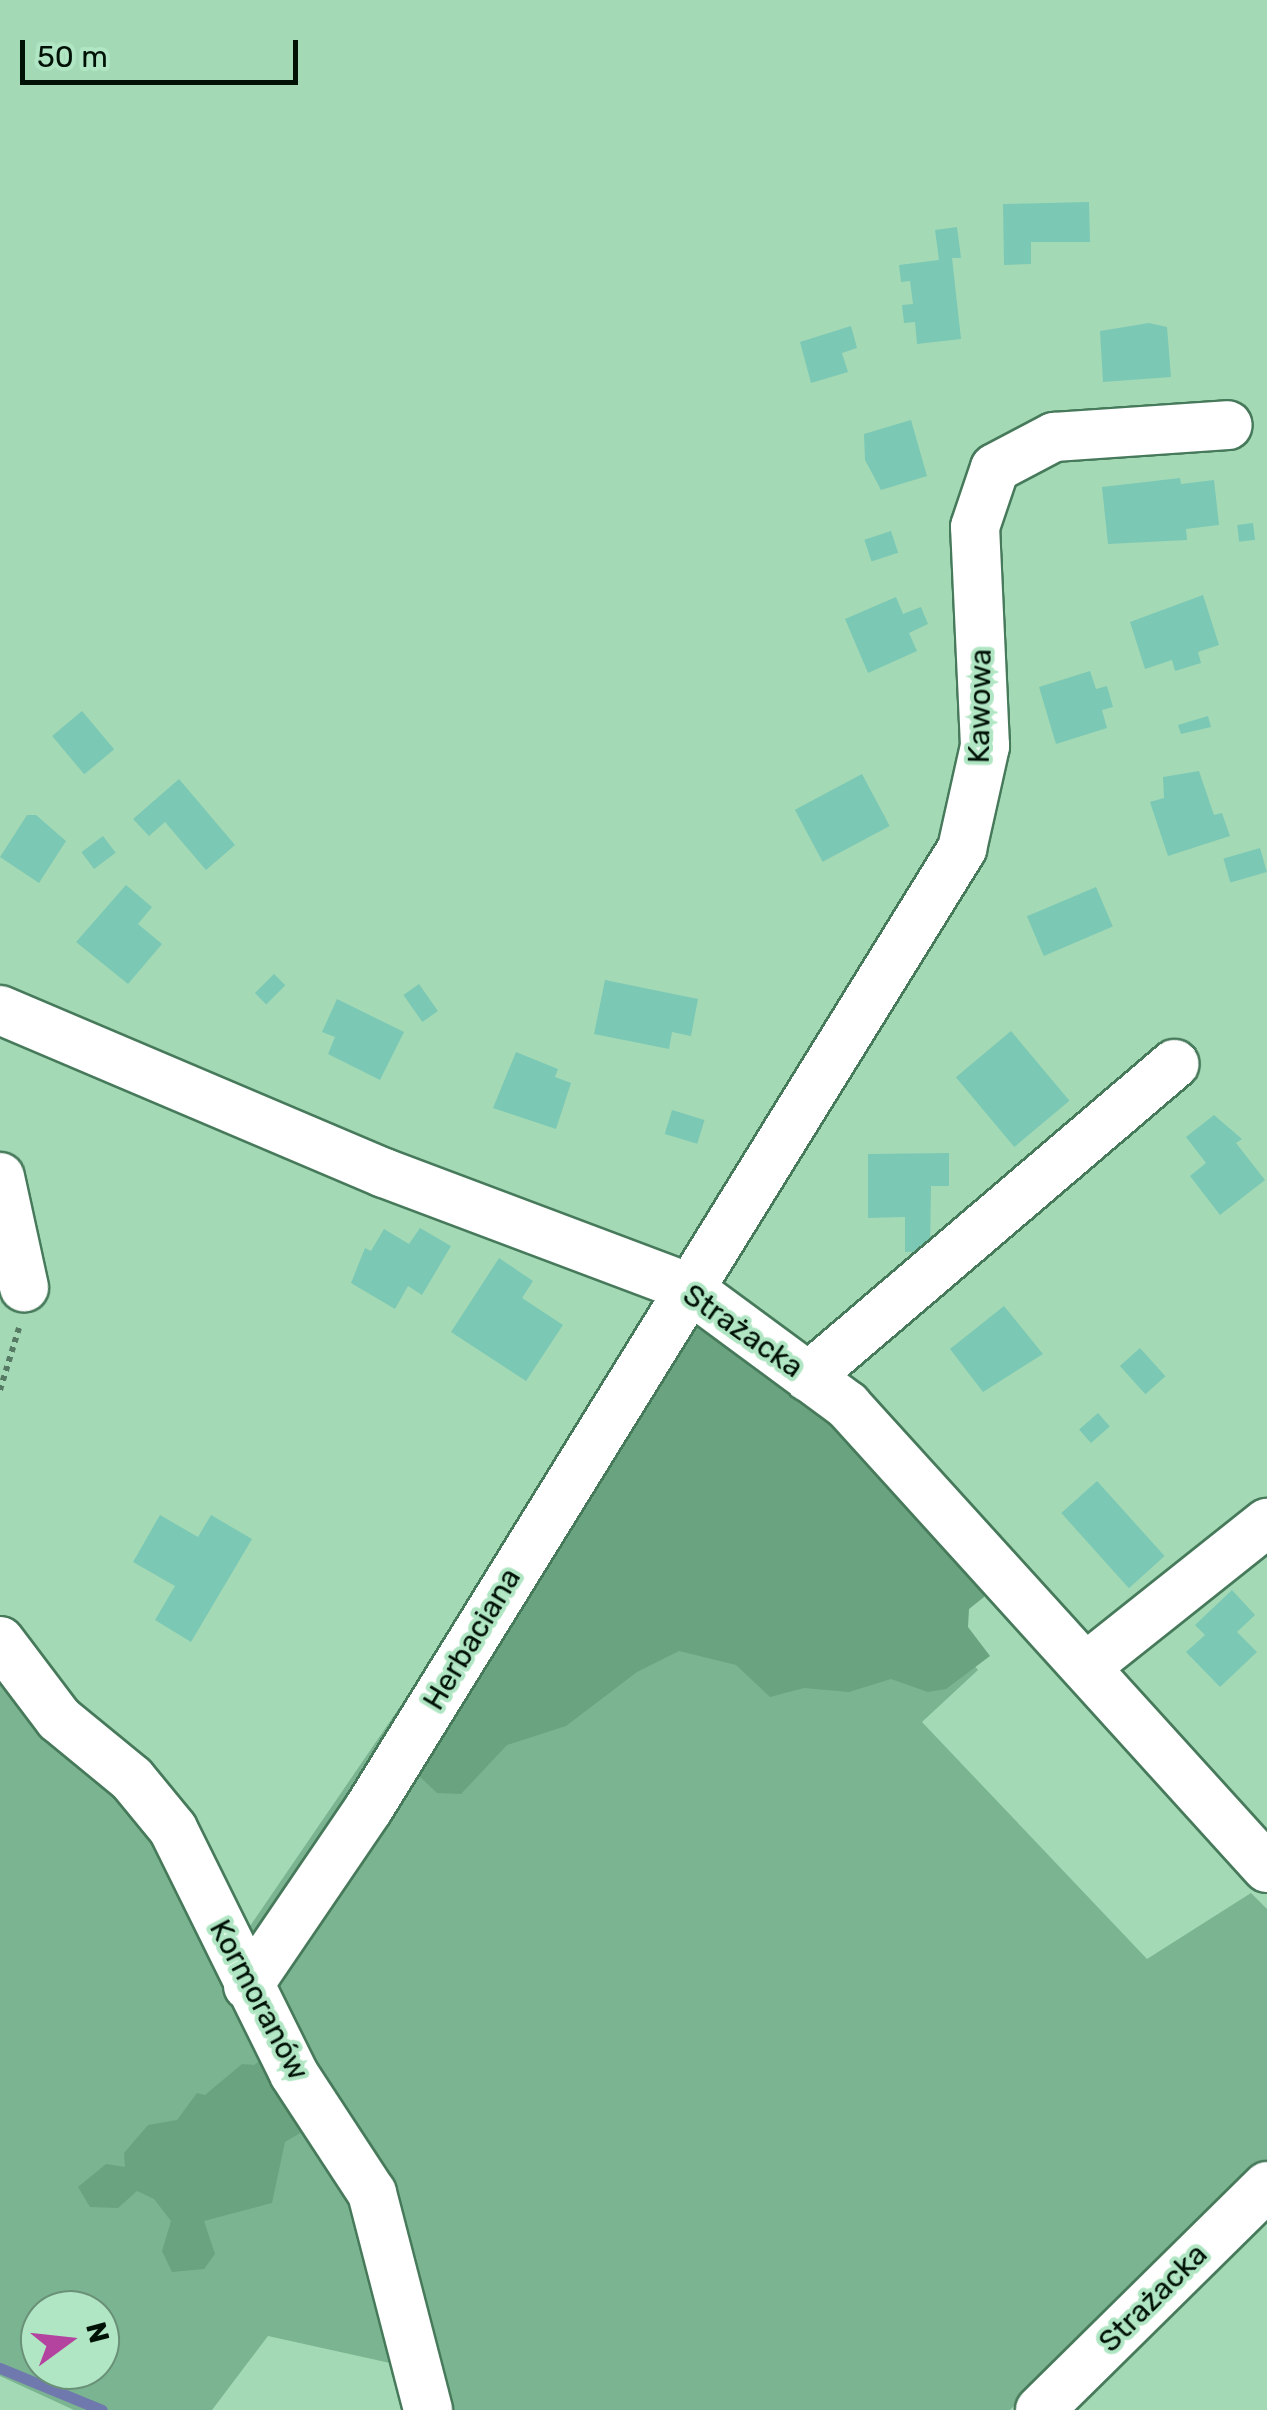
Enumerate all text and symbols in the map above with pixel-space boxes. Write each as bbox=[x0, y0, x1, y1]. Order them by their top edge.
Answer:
scale bar bbox=[25, 20, 302, 82]
text: 50 m bbox=[37, 39, 108, 75]
street label: Kawowa bbox=[961, 648, 999, 764]
street label: Strażacka bbox=[676, 1277, 810, 1385]
street label: Herbaciana bbox=[416, 1562, 528, 1716]
street label: Kormoranów bbox=[202, 1914, 316, 2086]
street label: Strażacka bbox=[1091, 2236, 1215, 2360]
north arrow bbox=[20, 2290, 120, 2390]
text: N bbox=[79, 2319, 116, 2347]

